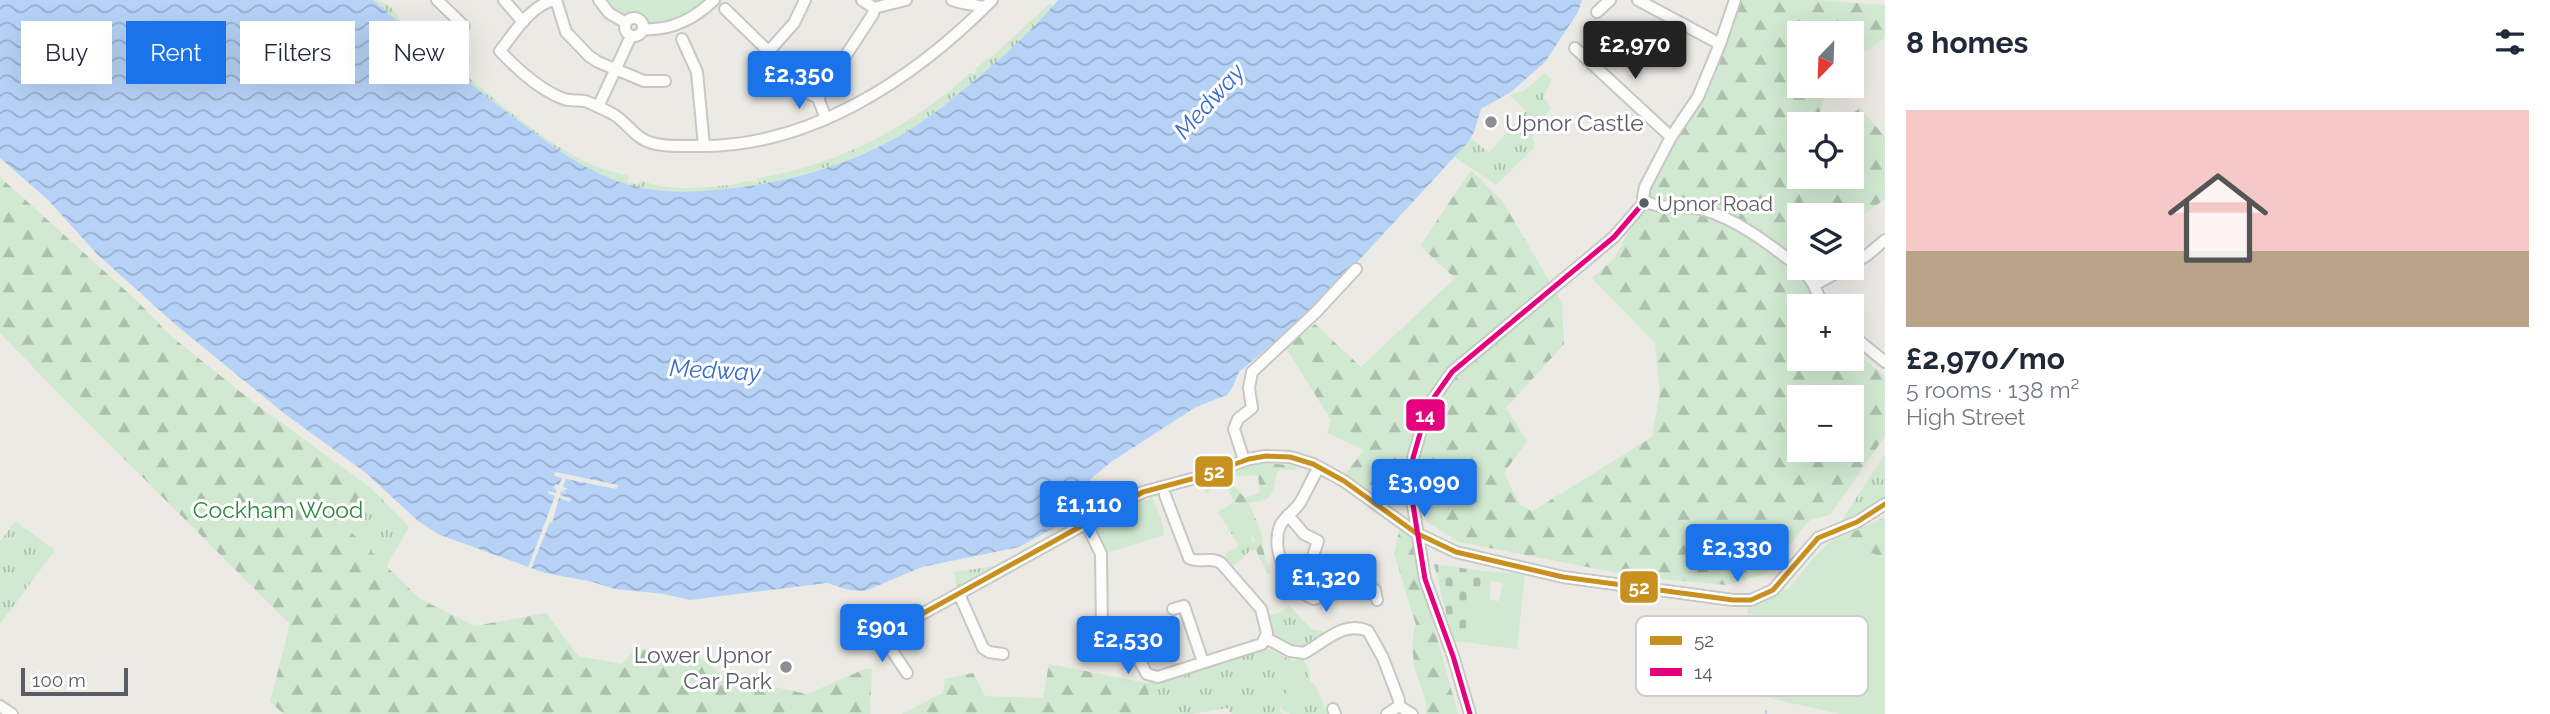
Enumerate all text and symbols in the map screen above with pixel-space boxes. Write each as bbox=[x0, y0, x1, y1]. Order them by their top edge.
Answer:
chip: Buy bbox=[21, 21, 112, 84]
chip: Rent bbox=[126, 21, 226, 84]
chip: Filters bbox=[240, 21, 355, 84]
chip: New bbox=[369, 21, 469, 84]
north arrow bbox=[1787, 21, 1864, 98]
map controls bbox=[1787, 21, 1864, 462]
pin: £2,970 bbox=[1578, 22, 1692, 81]
icon: filters bbox=[2491, 23, 2529, 61]
text: 8 homes bbox=[1906, 25, 2028, 60]
text: £2,970 bbox=[1599, 30, 1671, 57]
pin: £2,350 bbox=[742, 52, 856, 111]
water label: Medway bbox=[1168, 56, 1251, 145]
text: £2,350 bbox=[764, 60, 834, 87]
place label: Upnor Castle bbox=[1505, 109, 1644, 136]
button: locate bbox=[1787, 112, 1864, 189]
marker: Upnor Castle bbox=[1483, 114, 1499, 130]
icon: home bbox=[2155, 155, 2281, 281]
place label: Upnor Road bbox=[1657, 191, 1773, 216]
marker: Upnor Road bbox=[1637, 196, 1651, 210]
button: layers bbox=[1787, 203, 1864, 280]
button: + bbox=[1787, 294, 1864, 371]
text: £2,970/mo bbox=[1906, 341, 2065, 376]
water label: Medway bbox=[669, 353, 763, 387]
text: 5 rooms · 138 m² bbox=[1906, 376, 2080, 403]
button: − bbox=[1787, 385, 1864, 462]
line badge: 14 bbox=[1405, 398, 1446, 432]
text: High Street bbox=[1906, 403, 2025, 430]
text: 14 bbox=[1415, 404, 1435, 426]
line badge: 52 bbox=[1194, 455, 1234, 488]
text: 52 bbox=[1203, 460, 1225, 482]
pin: £3,090 bbox=[1367, 460, 1481, 519]
text: £3,090 bbox=[1388, 468, 1460, 495]
pin: £1,110 bbox=[1032, 482, 1146, 541]
text: £1,110 bbox=[1056, 490, 1122, 517]
park label: Cockham Wood bbox=[193, 496, 363, 523]
pin: £2,330 bbox=[1680, 524, 1794, 584]
text: £2,330 bbox=[1702, 533, 1772, 560]
pin: £1,320 bbox=[1269, 554, 1383, 614]
text: £1,320 bbox=[1291, 563, 1361, 590]
line badge: 52 bbox=[1619, 570, 1659, 604]
text: 52 bbox=[1628, 576, 1650, 598]
pin: £901 bbox=[841, 604, 923, 664]
text: £901 bbox=[856, 613, 908, 640]
pin: £2,530 bbox=[1071, 616, 1185, 676]
legend bbox=[1636, 616, 1868, 696]
text: £2,530 bbox=[1093, 625, 1163, 652]
text: 52 bbox=[1694, 629, 1714, 651]
place label: Lower Upnor Car Park bbox=[634, 641, 772, 694]
marker: Lower Upnor Car Park bbox=[778, 659, 794, 675]
text: 14 bbox=[1694, 661, 1713, 683]
scale bar bbox=[21, 665, 128, 697]
text: 100 m bbox=[32, 669, 86, 691]

